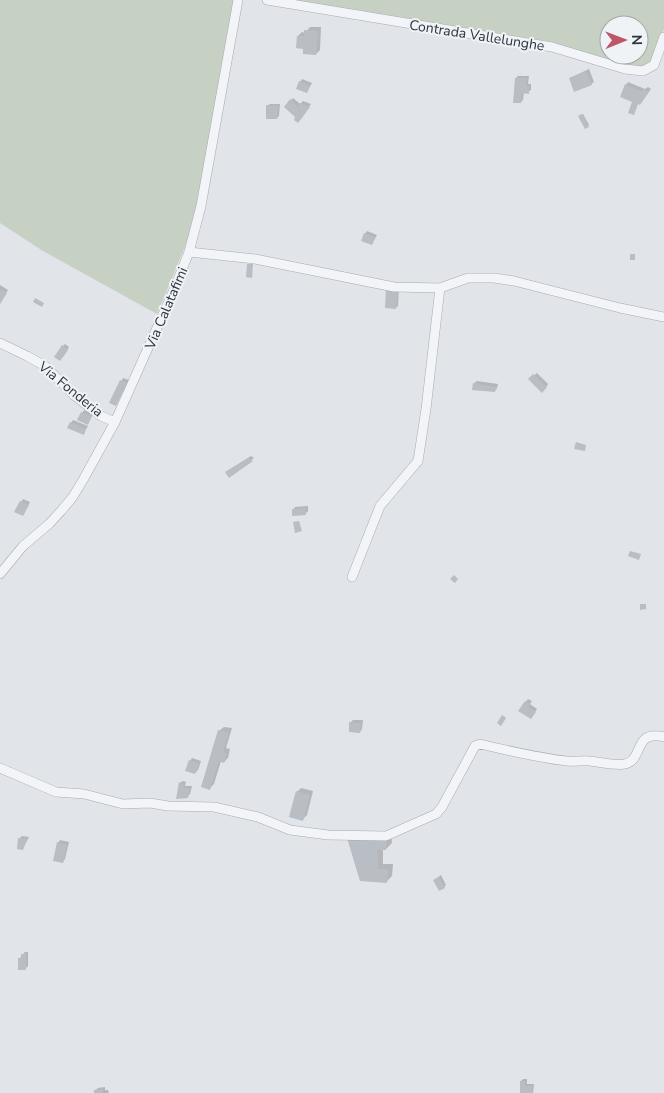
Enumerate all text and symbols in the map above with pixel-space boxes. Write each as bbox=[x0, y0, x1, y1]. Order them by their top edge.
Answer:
street label: Contrada Vallelunghe bbox=[408, 15, 546, 56]
north arrow bbox=[599, 15, 649, 65]
text: N bbox=[627, 34, 646, 45]
street label: Via Calatafimi bbox=[140, 264, 192, 353]
street label: Via Fonderia bbox=[33, 357, 107, 421]

